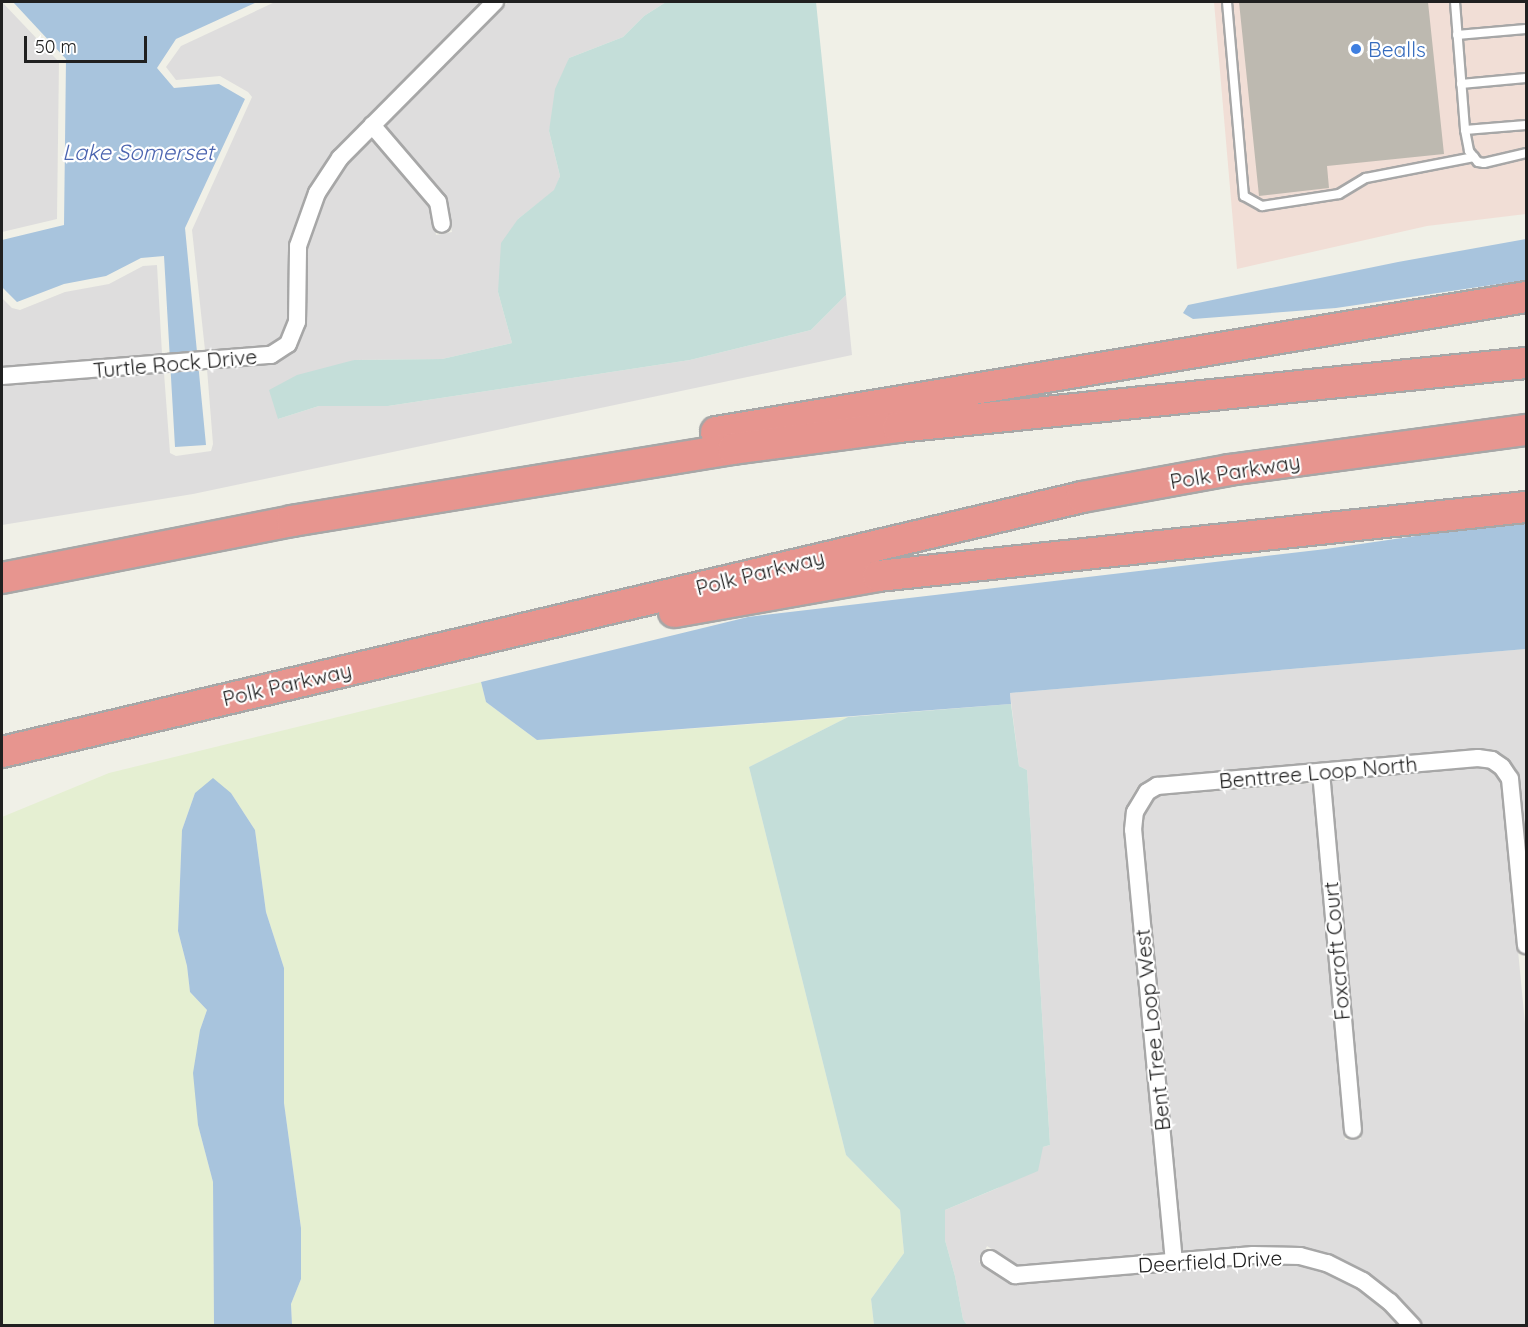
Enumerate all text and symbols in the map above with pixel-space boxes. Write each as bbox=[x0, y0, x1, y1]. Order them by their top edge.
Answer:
scale bar bbox=[27, 24, 150, 62]
text: 50 m bbox=[35, 35, 77, 58]
place label: Bealls bbox=[1368, 36, 1426, 62]
marker: Bealls bbox=[1349, 42, 1363, 56]
water label: Lake Somerset bbox=[62, 140, 214, 166]
street label: Turtle Rock Drive bbox=[92, 343, 258, 383]
street label: Polk Parkway bbox=[1168, 448, 1302, 494]
street label: Polk Parkway bbox=[693, 544, 827, 600]
street label: Polk Parkway bbox=[220, 657, 354, 711]
street label: Benttree Loop North bbox=[1218, 751, 1418, 793]
street label: Foxcroft Court bbox=[1317, 881, 1355, 1021]
street label: Bent Tree Loop West bbox=[1129, 928, 1175, 1132]
street label: Deerfield Drive bbox=[1137, 1245, 1283, 1277]

